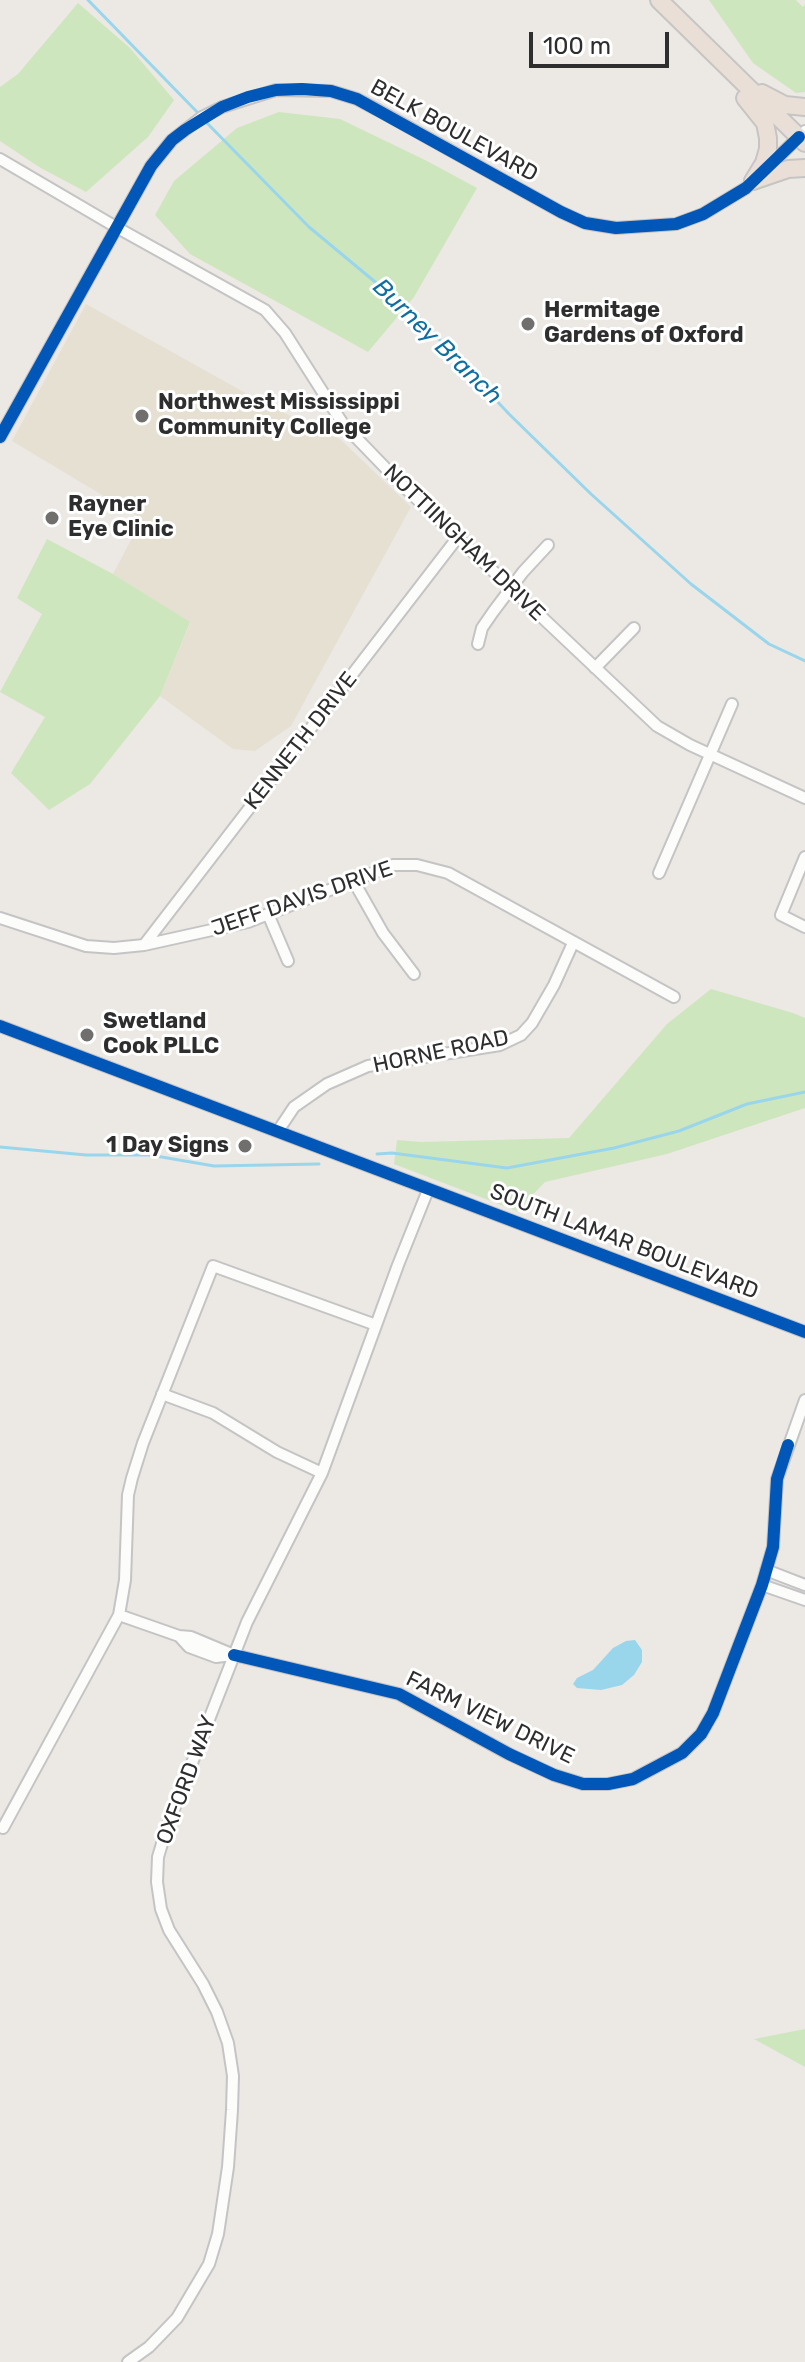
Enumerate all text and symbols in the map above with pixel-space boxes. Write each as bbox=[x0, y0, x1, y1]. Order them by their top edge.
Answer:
scale bar bbox=[533, 16, 673, 66]
text: 100 m bbox=[543, 32, 611, 60]
street label: BELK BOULEVARD bbox=[366, 74, 542, 188]
water label: Burney Branch bbox=[367, 273, 507, 411]
place label: Hermitage Gardens of Oxford bbox=[544, 298, 744, 350]
marker: Hermitage Gardens of Oxford bbox=[519, 315, 537, 333]
place label: Northwest Mississippi Community College bbox=[158, 390, 400, 442]
marker: Northwest Mississippi Community College bbox=[133, 407, 151, 425]
street label: NOTTIINGHAM DRIVE bbox=[378, 459, 550, 627]
place label: Rayner Eye Clinic bbox=[68, 492, 174, 544]
marker: Rayner Eye Clinic bbox=[43, 509, 61, 527]
street label: KENNETH DRIVE bbox=[239, 667, 363, 815]
street label: JEFF DAVIS DRIVE bbox=[208, 856, 396, 942]
place label: Swetland Cook PLLC bbox=[103, 1009, 219, 1060]
street label: HORNE ROAD bbox=[371, 1025, 511, 1079]
marker: Swetland Cook PLLC bbox=[78, 1026, 96, 1044]
place label: 1 Day Signs bbox=[106, 1133, 229, 1159]
marker: 1 Day Signs bbox=[236, 1137, 254, 1155]
street label: SOUTH LAMAR BOULEVARD bbox=[486, 1179, 762, 1305]
street label: FARM VIEW DRIVE bbox=[402, 1666, 578, 1770]
street label: OXFORD WAY bbox=[151, 1712, 223, 1848]

